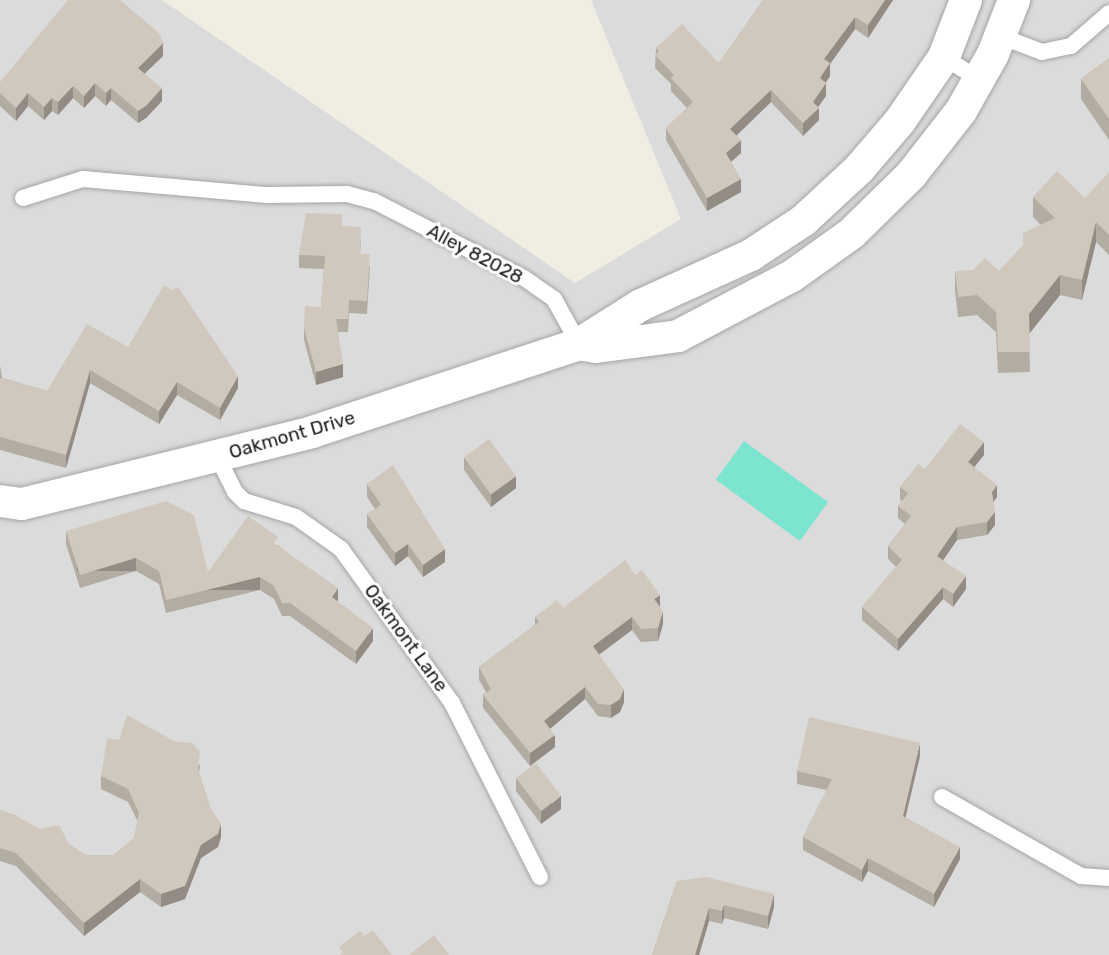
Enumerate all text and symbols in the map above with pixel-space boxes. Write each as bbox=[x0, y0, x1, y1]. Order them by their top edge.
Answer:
street label: Alley 82028 bbox=[423, 219, 527, 289]
street label: Oakmont Drive bbox=[226, 406, 358, 464]
street label: Oakmont Lane bbox=[359, 580, 453, 696]

